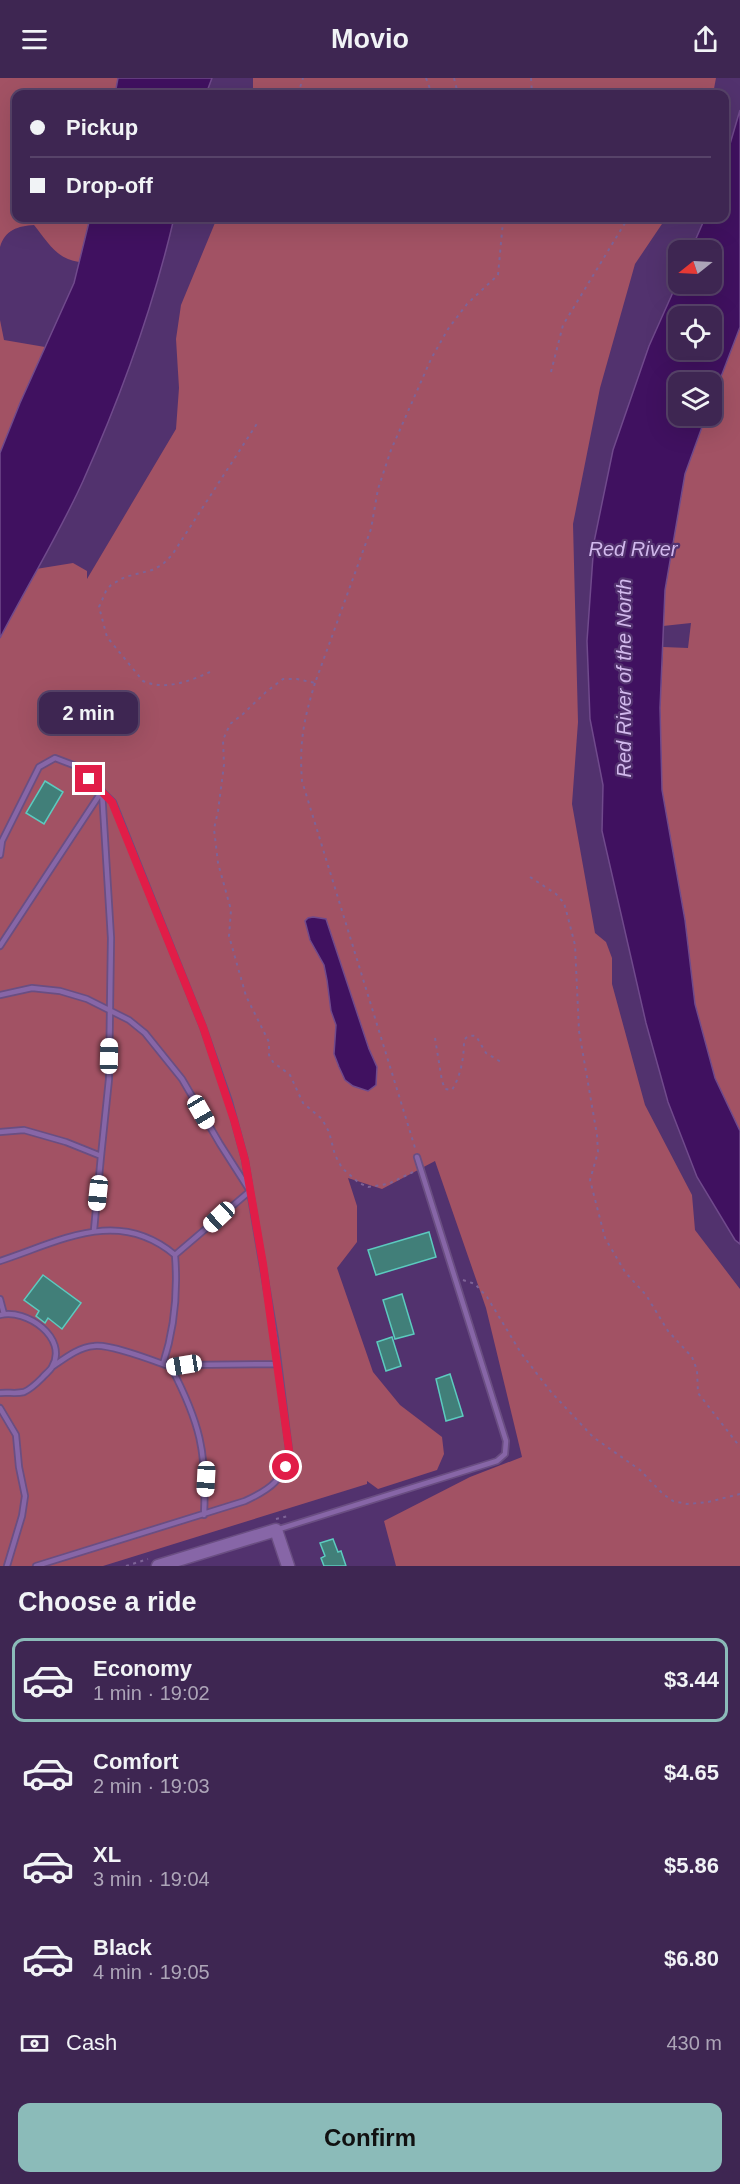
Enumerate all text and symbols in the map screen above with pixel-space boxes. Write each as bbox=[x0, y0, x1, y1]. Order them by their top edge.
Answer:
icon: menu bbox=[18, 23, 51, 56]
icon: share bbox=[689, 23, 722, 56]
text: Movio bbox=[331, 24, 409, 54]
text: Pickup bbox=[66, 115, 138, 140]
text: Drop-off bbox=[66, 173, 153, 198]
north arrow bbox=[668, 240, 722, 294]
map controls bbox=[668, 240, 722, 426]
button: locate bbox=[668, 306, 722, 360]
button: layers bbox=[668, 372, 722, 426]
water label: Red River bbox=[589, 538, 679, 560]
water label: Red River of the North bbox=[613, 579, 635, 777]
callout: 2 min bbox=[40, 692, 138, 734]
text: 2 min bbox=[62, 702, 115, 724]
route end bbox=[75, 765, 102, 792]
car bbox=[100, 1038, 118, 1074]
car bbox=[184, 1092, 218, 1132]
car bbox=[87, 1174, 109, 1212]
car bbox=[200, 1198, 238, 1236]
car bbox=[165, 1353, 203, 1377]
route start bbox=[272, 1453, 299, 1480]
car bbox=[196, 1461, 216, 1497]
text: Choose a ride bbox=[18, 1587, 197, 1617]
icon: car bbox=[21, 1653, 75, 1707]
text: Economy bbox=[93, 1656, 192, 1681]
text: $3.44 bbox=[664, 1667, 719, 1692]
text: 1 min · 19:02 bbox=[93, 1682, 210, 1704]
icon: car bbox=[21, 1746, 75, 1800]
text: Comfort bbox=[93, 1749, 179, 1774]
text: $4.65 bbox=[664, 1760, 719, 1785]
text: 2 min · 19:03 bbox=[93, 1775, 210, 1797]
icon: car bbox=[21, 1839, 75, 1893]
text: XL bbox=[93, 1842, 121, 1867]
text: $5.86 bbox=[664, 1853, 719, 1878]
text: 3 min · 19:04 bbox=[93, 1868, 210, 1890]
icon: car bbox=[21, 1932, 75, 1986]
text: Black bbox=[93, 1935, 152, 1960]
text: $6.80 bbox=[664, 1946, 719, 1971]
text: 4 min · 19:05 bbox=[93, 1961, 210, 1983]
icon: cash bbox=[18, 2027, 51, 2060]
text: Cash bbox=[66, 2030, 117, 2055]
text: 430 m bbox=[666, 2032, 722, 2054]
button: Confirm bbox=[18, 2103, 722, 2172]

